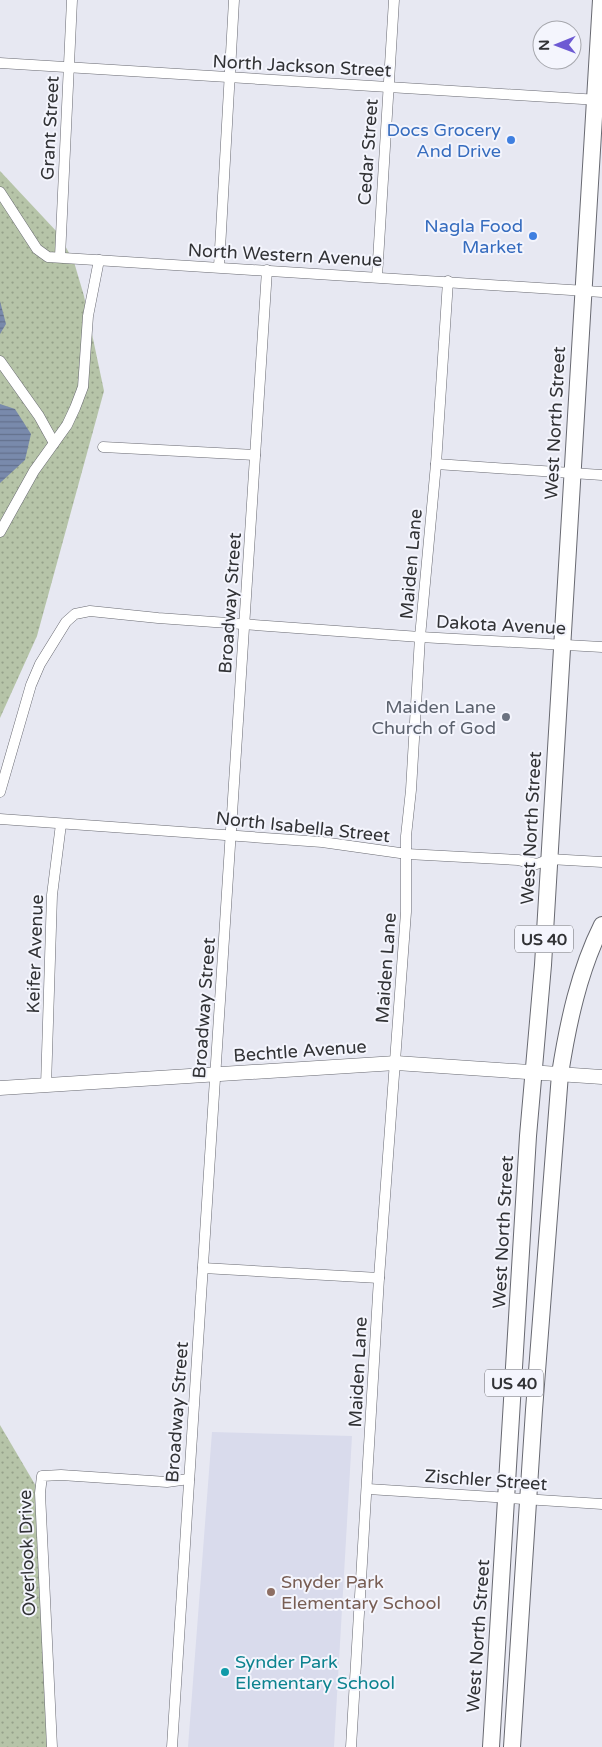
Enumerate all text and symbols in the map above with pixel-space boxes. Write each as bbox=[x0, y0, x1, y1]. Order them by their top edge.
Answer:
north arrow bbox=[532, 20, 582, 70]
text: N bbox=[536, 39, 553, 51]
street label: North Jackson Street bbox=[212, 50, 392, 82]
street label: Grant Street bbox=[36, 75, 64, 181]
street label: Cedar Street bbox=[353, 98, 383, 206]
place label: Docs Grocery And Drive bbox=[387, 119, 501, 162]
marker: Docs Grocery And Drive bbox=[505, 134, 517, 146]
place label: Nagla Food Market bbox=[424, 215, 523, 258]
marker: Nagla Food Market bbox=[527, 230, 539, 242]
street label: North Western Avenue bbox=[187, 239, 383, 271]
street label: West North Street bbox=[540, 346, 570, 500]
street label: Maiden Lane bbox=[395, 508, 427, 620]
street label: Broadway Street bbox=[214, 532, 246, 674]
street label: Dakota Avenue bbox=[435, 611, 567, 639]
place label: Maiden Lane Church of God bbox=[371, 696, 496, 739]
marker: Maiden Lane Church of God bbox=[500, 711, 512, 723]
street label: West North Street bbox=[516, 751, 546, 905]
street label: North Isabella Street bbox=[215, 807, 391, 847]
street label: Keifer Avenue bbox=[22, 894, 48, 1014]
street label: Maiden Lane bbox=[371, 912, 401, 1024]
road number: US 40 bbox=[515, 926, 573, 952]
street label: Broadway Street bbox=[188, 937, 220, 1079]
street label: Bechtle Avenue bbox=[233, 1035, 367, 1067]
street label: West North Street bbox=[488, 1155, 518, 1309]
street label: Maiden Lane bbox=[344, 1316, 372, 1428]
street label: Broadway Street bbox=[161, 1341, 193, 1483]
road number: US 40 bbox=[485, 1370, 543, 1396]
street label: Zischler Street bbox=[424, 1465, 548, 1495]
street label: Overlook Drive bbox=[14, 1489, 40, 1617]
street label: West North Street bbox=[462, 1558, 494, 1713]
place label: Snyder Park Elementary School bbox=[281, 1571, 441, 1614]
marker: Snyder Park Elementary School bbox=[265, 1586, 277, 1598]
place label: Synder Park Elementary School bbox=[235, 1651, 395, 1694]
marker: Synder Park Elementary School bbox=[219, 1666, 231, 1678]

